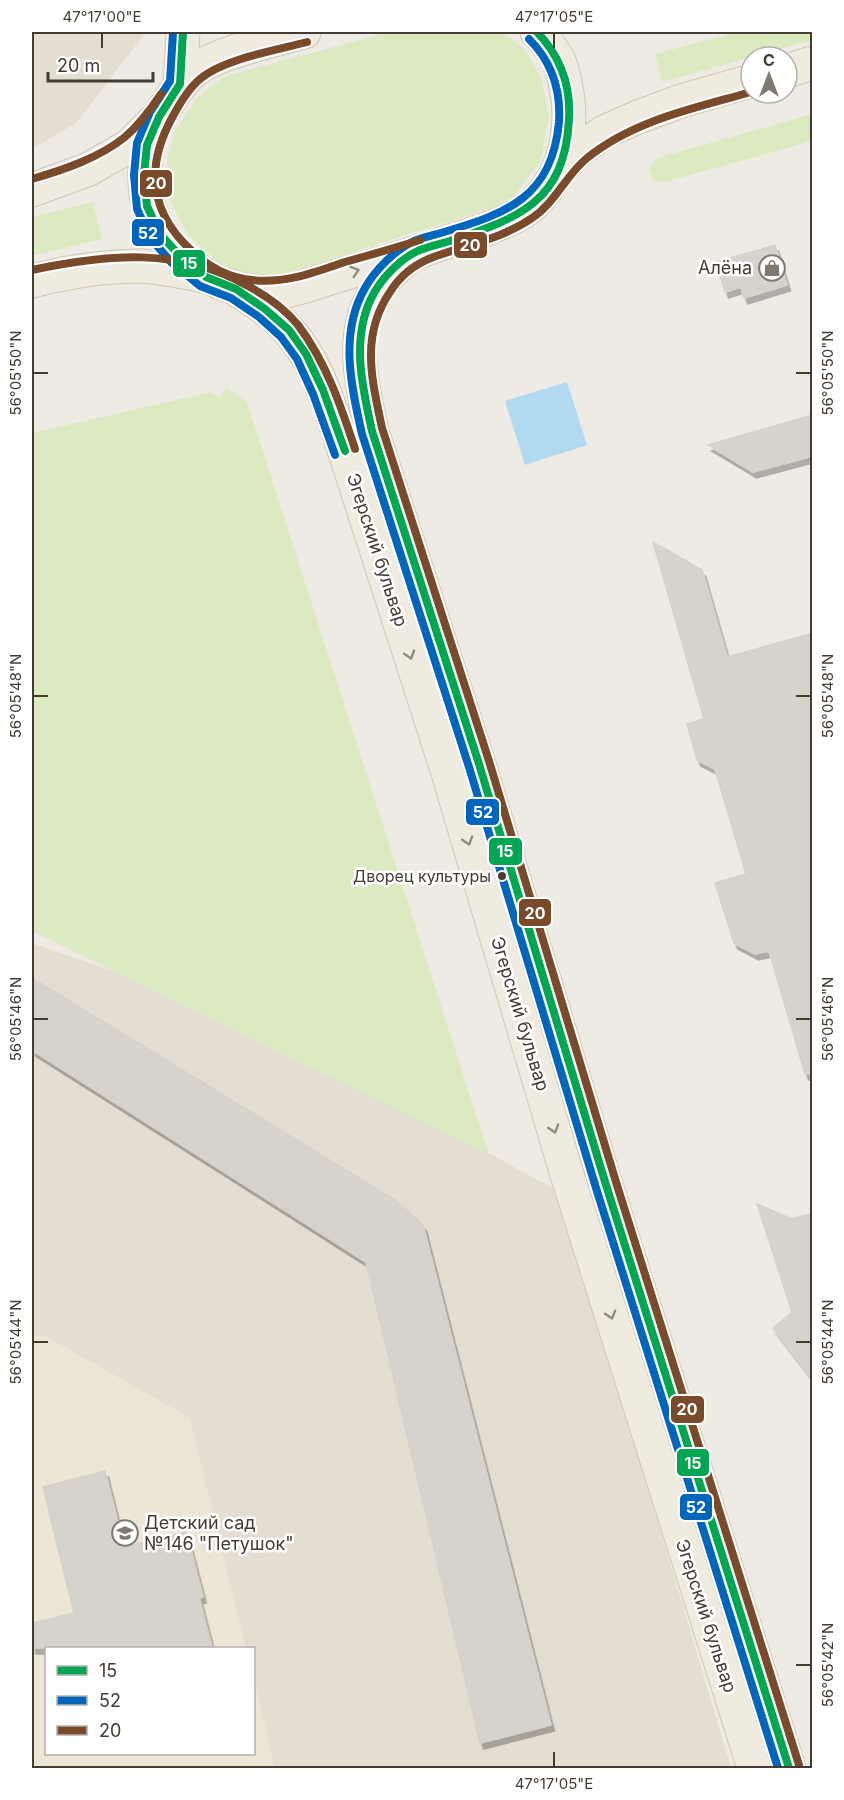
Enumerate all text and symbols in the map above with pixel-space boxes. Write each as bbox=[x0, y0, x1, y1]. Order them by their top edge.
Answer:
text: 47°17'00"E bbox=[62, 7, 142, 26]
text: 47°17'05"E bbox=[515, 7, 593, 26]
scale bar bbox=[48, 45, 153, 83]
north arrow bbox=[739, 45, 799, 105]
text: С bbox=[763, 50, 775, 70]
text: 20 m bbox=[57, 55, 100, 76]
line badge: 20 bbox=[139, 169, 173, 198]
text: 20 bbox=[146, 173, 167, 193]
line badge: 52 bbox=[131, 218, 165, 247]
text: 52 bbox=[138, 223, 158, 243]
line badge: 20 bbox=[453, 231, 488, 259]
text: 20 bbox=[460, 235, 481, 255]
line badge: 15 bbox=[172, 249, 206, 278]
text: 15 bbox=[180, 253, 198, 273]
shop icon: Алёна bbox=[757, 253, 787, 283]
place label: Алёна bbox=[698, 257, 752, 278]
one-way arrow bbox=[349, 266, 360, 278]
text: 56°05'50"N bbox=[6, 330, 25, 416]
text: 56°05'50"N bbox=[818, 330, 837, 416]
street label: Эгерский бульвар bbox=[343, 470, 412, 629]
one-way arrow bbox=[403, 649, 416, 660]
text: 56°05'48"N bbox=[6, 654, 25, 738]
text: 56°05'48"N bbox=[818, 654, 837, 738]
line badge: 52 bbox=[465, 798, 500, 826]
text: 52 bbox=[473, 802, 493, 822]
one-way arrow bbox=[461, 836, 473, 846]
line badge: 15 bbox=[488, 837, 523, 866]
text: 15 bbox=[496, 841, 514, 861]
place label: Дворец культуры bbox=[353, 866, 491, 886]
marker: Дворец культуры bbox=[496, 870, 508, 882]
line badge: 20 bbox=[518, 898, 552, 927]
text: 20 bbox=[525, 903, 546, 923]
street label: Эгерский бульвар bbox=[487, 934, 554, 1094]
text: 56°05'46"N bbox=[6, 977, 25, 1061]
text: 56°05'46"N bbox=[818, 977, 837, 1061]
one-way arrow bbox=[547, 1123, 559, 1134]
text: 56°05'44"N bbox=[6, 1299, 25, 1385]
text: 56°05'44"N bbox=[818, 1299, 837, 1385]
one-way arrow bbox=[604, 1309, 617, 1320]
line badge: 20 bbox=[670, 1395, 705, 1424]
text: 20 bbox=[677, 1399, 698, 1419]
line badge: 15 bbox=[676, 1448, 710, 1477]
text: 15 bbox=[684, 1453, 702, 1473]
line badge: 52 bbox=[679, 1493, 713, 1521]
text: 52 bbox=[686, 1497, 706, 1517]
place label: Детский сад №146 "Петушок" bbox=[144, 1512, 294, 1554]
school or university icon: Детский сад №146 "Петушок" bbox=[110, 1518, 140, 1548]
street label: Эгерский бульвар bbox=[672, 1536, 741, 1695]
text: 56°05'42"N bbox=[818, 1623, 837, 1707]
legend bbox=[45, 1647, 255, 1755]
text: 15 bbox=[99, 1660, 117, 1681]
text: 52 bbox=[99, 1690, 121, 1711]
text: 20 bbox=[99, 1720, 121, 1741]
text: 47°17'05"E bbox=[515, 1774, 593, 1793]

